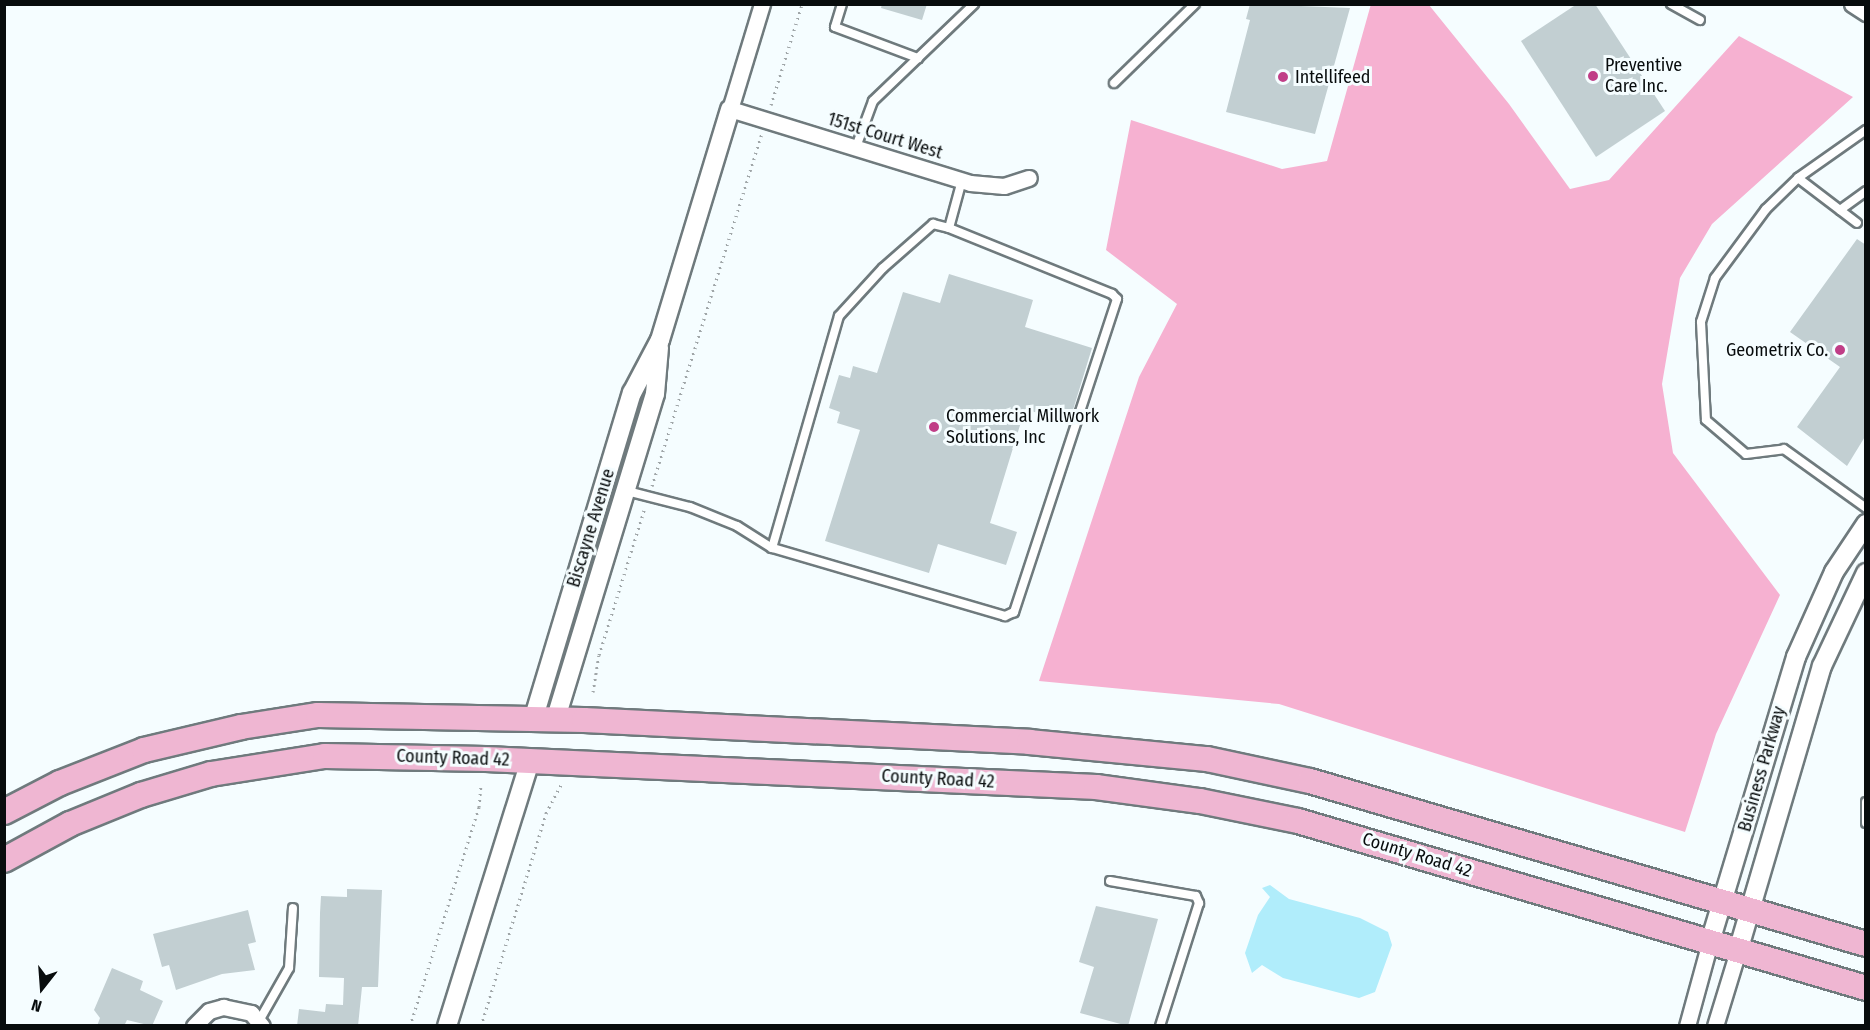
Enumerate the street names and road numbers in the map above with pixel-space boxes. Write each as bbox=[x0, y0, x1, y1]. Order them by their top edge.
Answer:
street label: 151st Court West bbox=[825, 108, 945, 164]
street label: Biscayne Avenue bbox=[563, 466, 619, 590]
street label: Business Parkway bbox=[1734, 704, 1790, 834]
street label: County Road 42 bbox=[396, 745, 510, 771]
street label: County Road 42 bbox=[881, 765, 995, 793]
street label: County Road 42 bbox=[1360, 828, 1474, 882]

